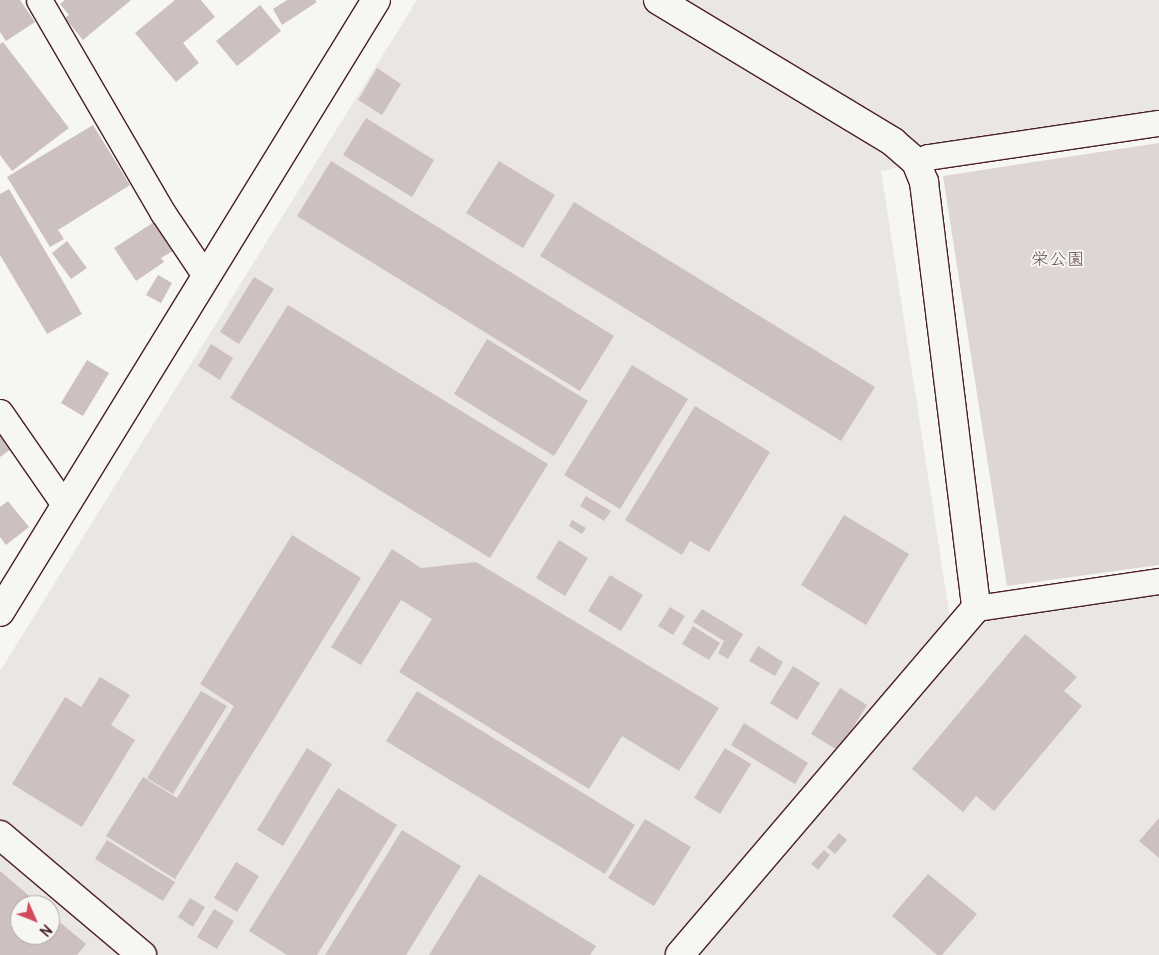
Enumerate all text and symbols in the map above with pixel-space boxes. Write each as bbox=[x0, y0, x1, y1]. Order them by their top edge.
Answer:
park label: 栄公園 bbox=[1031, 249, 1085, 271]
north arrow bbox=[10, 895, 60, 945]
text: N bbox=[36, 921, 55, 939]

